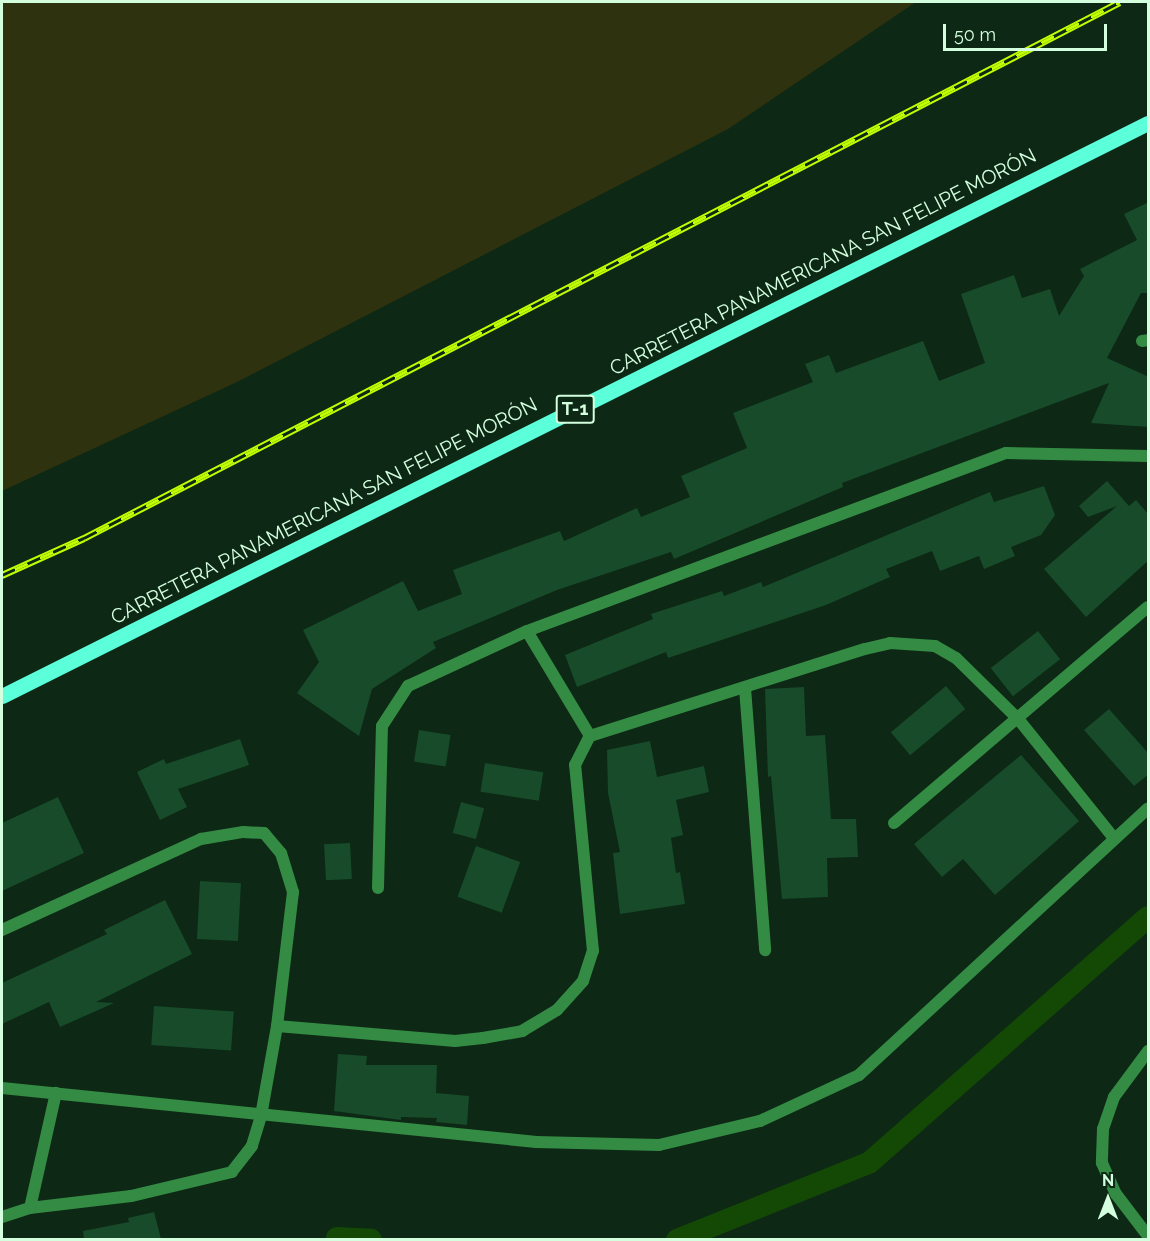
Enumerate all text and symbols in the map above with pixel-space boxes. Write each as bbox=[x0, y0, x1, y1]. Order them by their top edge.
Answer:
scale bar bbox=[946, 12, 1110, 50]
text: 50 m bbox=[954, 24, 996, 45]
street label: CARRETERA PANAMERICANA SAN FELIPE MORÓN bbox=[605, 143, 1041, 381]
street label: CARRETERA PANAMERICANA SAN FELIPE MORÓN bbox=[106, 392, 542, 630]
road number: T-1 bbox=[556, 394, 594, 424]
north arrow bbox=[1078, 1169, 1138, 1229]
text: N bbox=[1102, 1171, 1114, 1190]

